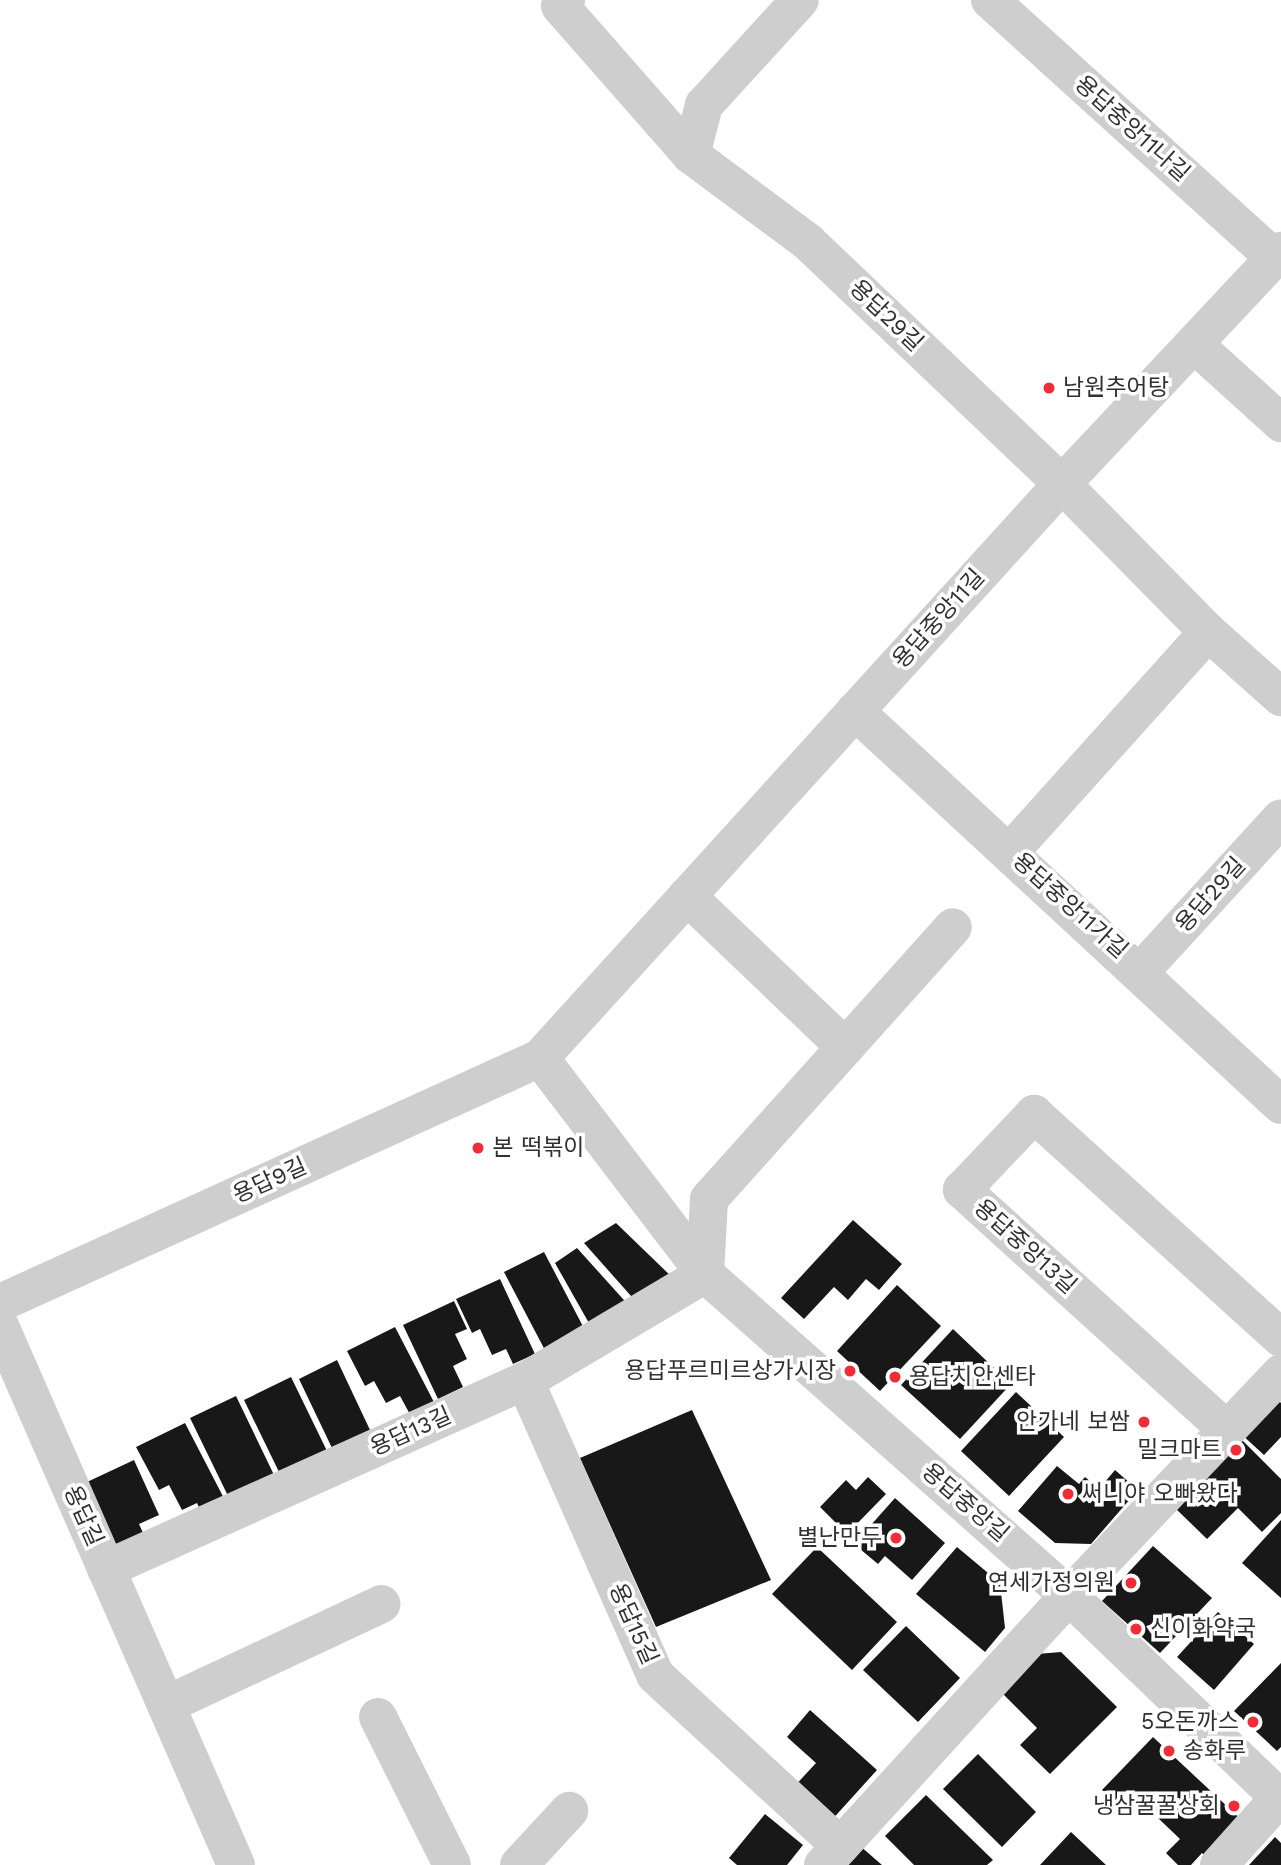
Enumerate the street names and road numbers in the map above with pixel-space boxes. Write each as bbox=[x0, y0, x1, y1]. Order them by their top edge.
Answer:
street label: 용답중앙11나길 bbox=[1069, 70, 1195, 188]
street label: 용답29길 bbox=[844, 274, 928, 358]
street label: 용답중앙11길 bbox=[887, 564, 991, 674]
street label: 용답중앙11가길 bbox=[1007, 847, 1133, 965]
street label: 용답29길 bbox=[1170, 852, 1252, 938]
street label: 용답9길 bbox=[229, 1153, 311, 1209]
street label: 용답중앙13길 bbox=[968, 1194, 1082, 1300]
street label: 용답13길 bbox=[366, 1402, 456, 1462]
street label: 용답중앙길 bbox=[916, 1458, 1014, 1548]
street label: 용답길 bbox=[57, 1481, 109, 1551]
street label: 용답15길 bbox=[603, 1579, 663, 1669]

